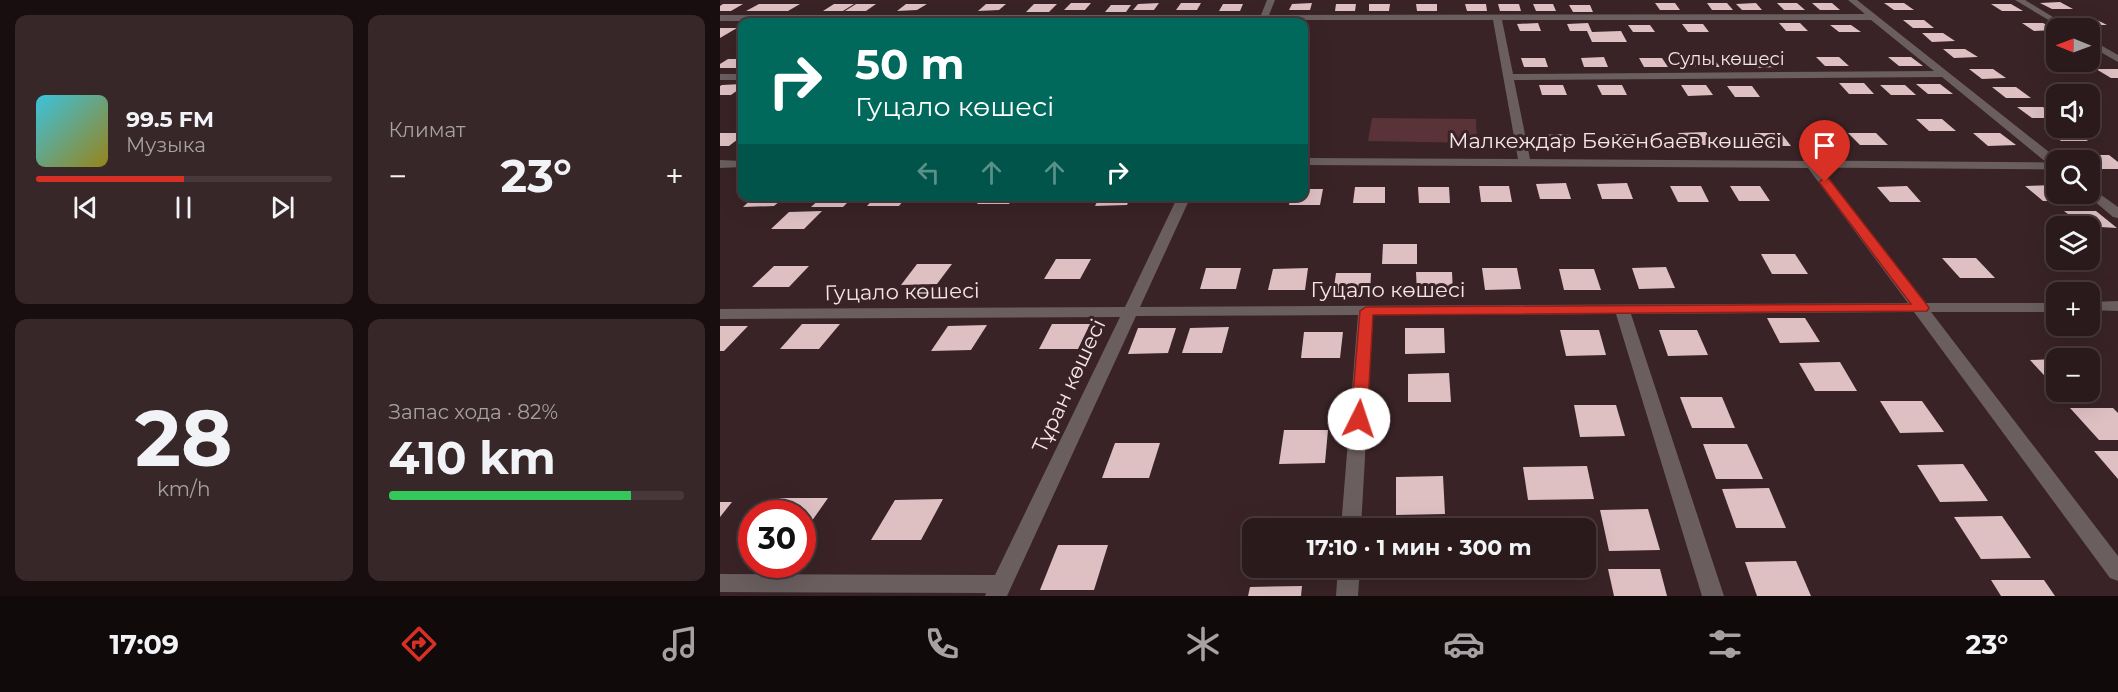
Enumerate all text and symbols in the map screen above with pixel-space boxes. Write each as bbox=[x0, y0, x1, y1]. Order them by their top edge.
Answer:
north arrow bbox=[2046, 18, 2100, 72]
map controls bbox=[2046, 18, 2100, 402]
text: 50 m bbox=[855, 38, 964, 90]
icon: right bbox=[756, 42, 834, 120]
street label: Сулы көшесі bbox=[1667, 48, 1785, 70]
button: sound bbox=[2046, 84, 2100, 138]
text: Гуцало көшесі bbox=[855, 90, 1055, 123]
text: 99.5 FM bbox=[126, 106, 214, 133]
text: Климат bbox=[389, 118, 466, 142]
pin bbox=[1799, 120, 1850, 182]
street label: Малкеждар Бөкенбаев көшесі bbox=[1448, 128, 1782, 153]
icon: arrive bbox=[1808, 129, 1841, 162]
text: Музыка bbox=[126, 133, 206, 157]
text: 23° bbox=[501, 148, 572, 203]
button: search bbox=[2046, 150, 2100, 204]
text: − bbox=[389, 156, 407, 196]
text: + bbox=[665, 156, 684, 196]
icon: left bbox=[912, 156, 945, 189]
icon: ahead bbox=[975, 156, 1008, 189]
icon: ahead bbox=[1038, 156, 1071, 189]
icon: right bbox=[1101, 156, 1134, 189]
icon: previous bbox=[69, 191, 102, 224]
icon: pause bbox=[167, 191, 200, 224]
icon: next bbox=[266, 191, 299, 224]
button: layers bbox=[2046, 216, 2100, 270]
street label: Гуцало көшесі bbox=[1310, 277, 1466, 302]
street label: Гуцало көшесі bbox=[824, 278, 980, 305]
button: + bbox=[2046, 282, 2100, 336]
street label: Тұран көшесі bbox=[1027, 315, 1110, 457]
button: − bbox=[2046, 348, 2100, 402]
position arrow bbox=[1327, 387, 1391, 451]
text: 28 bbox=[135, 390, 233, 486]
text: Запас хода · 82% bbox=[389, 400, 558, 424]
text: 410 km bbox=[389, 430, 556, 485]
text: km/h bbox=[157, 477, 210, 501]
speed limit sign: 30 bbox=[738, 500, 816, 578]
text: 17:10 · 1 мин · 300 m bbox=[1306, 534, 1532, 561]
icon: directions bbox=[398, 623, 440, 665]
icon: music bbox=[659, 623, 701, 665]
icon: phone bbox=[921, 623, 963, 665]
icon: climate bbox=[1182, 623, 1224, 665]
icon: car bbox=[1443, 623, 1485, 665]
icon: filters bbox=[1704, 623, 1746, 665]
text: 17:09 bbox=[110, 628, 179, 661]
text: 23° bbox=[1966, 628, 2008, 661]

